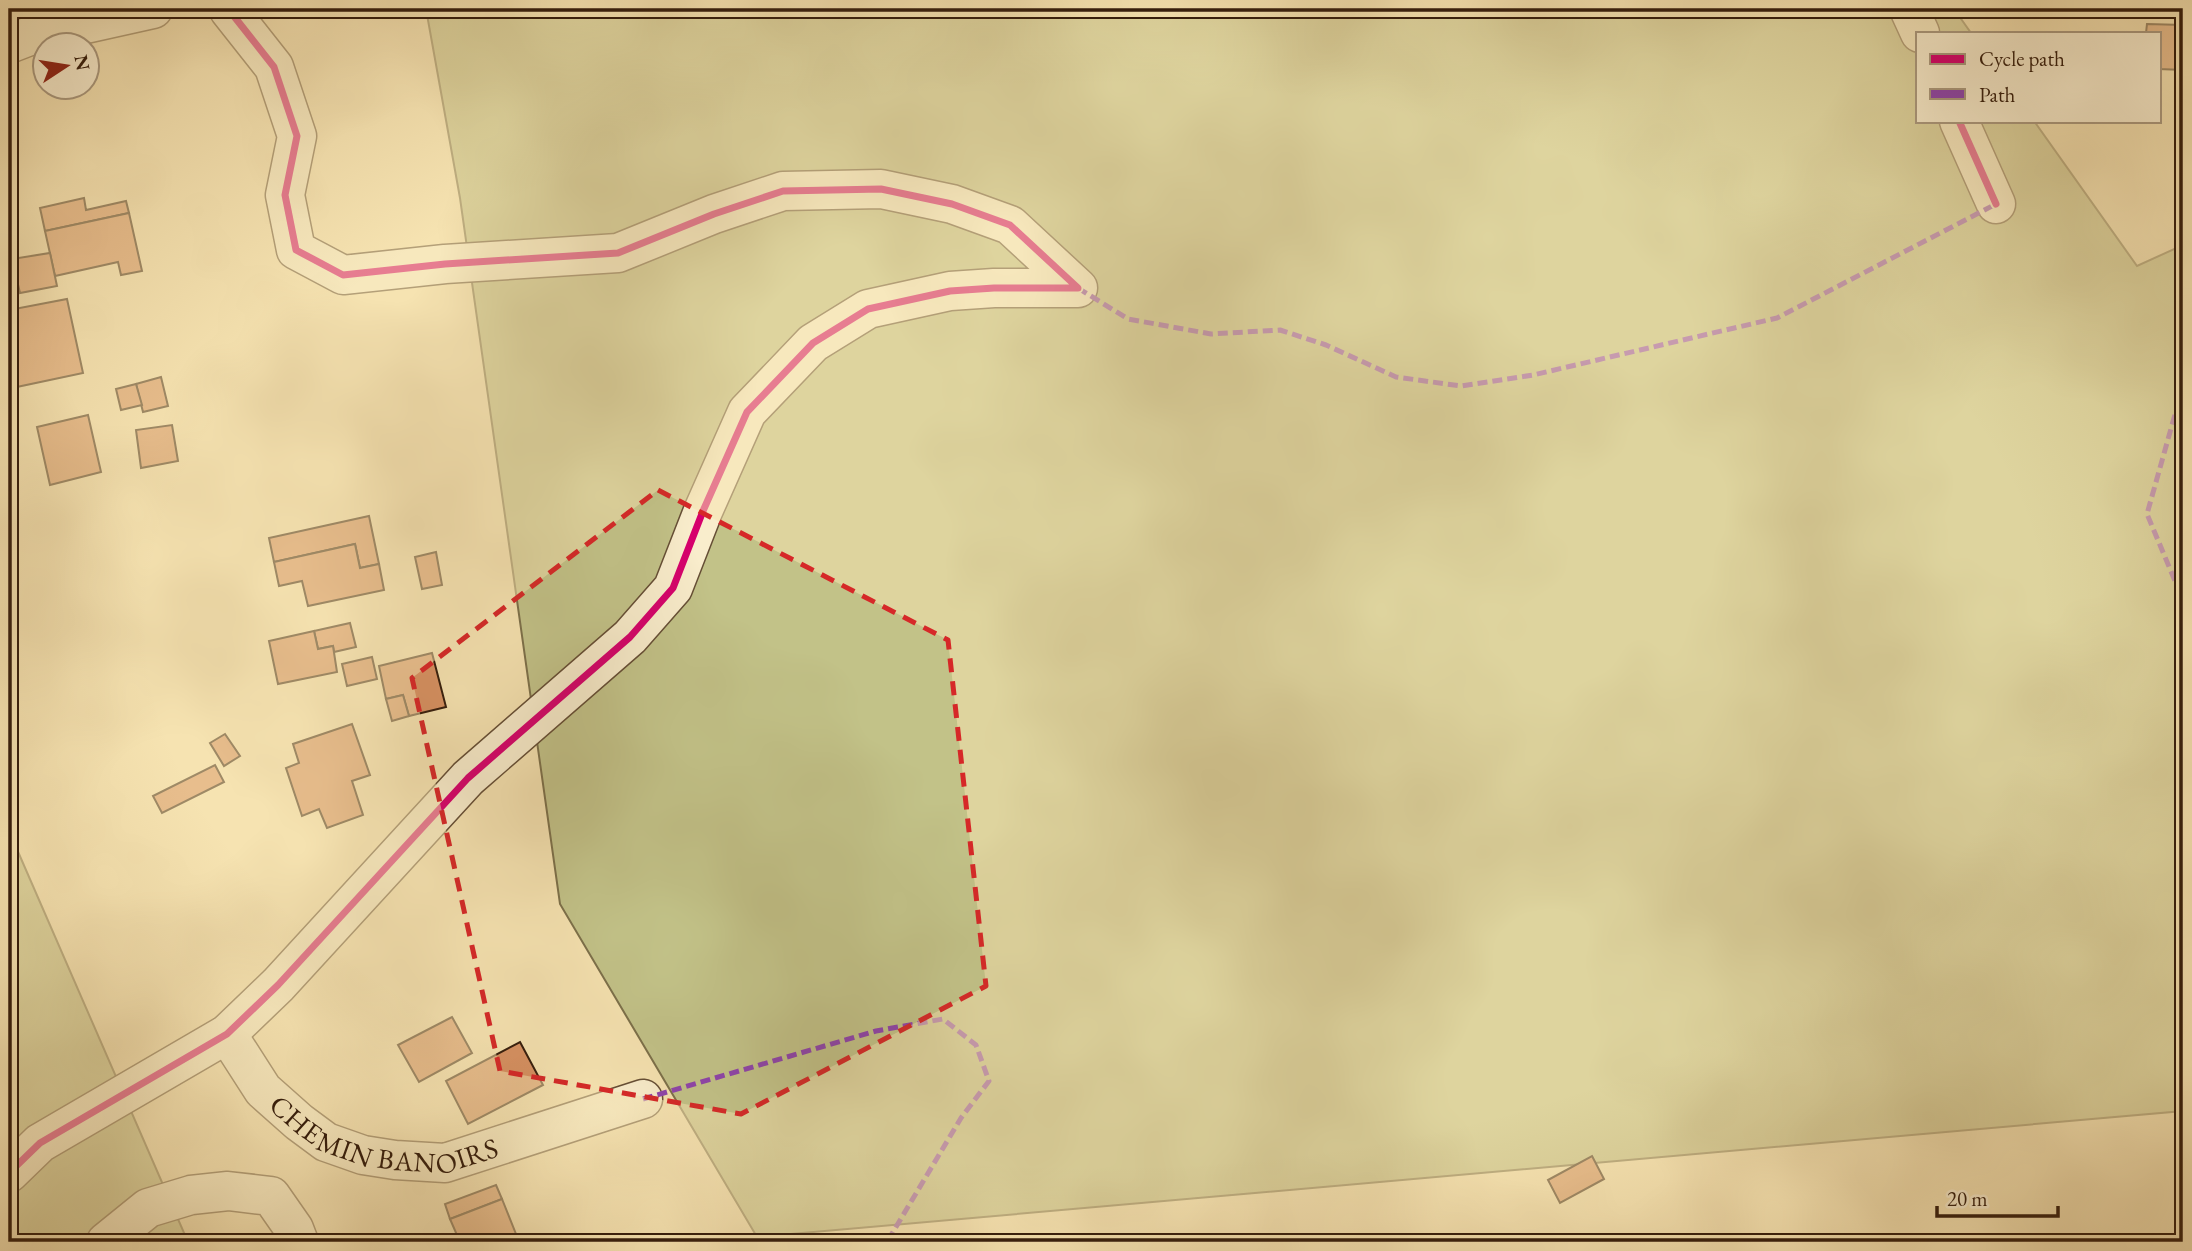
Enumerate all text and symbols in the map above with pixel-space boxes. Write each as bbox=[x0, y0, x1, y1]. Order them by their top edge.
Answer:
north arrow bbox=[32, 32, 102, 102]
legend bbox=[1916, 32, 2160, 122]
text: Cycle path bbox=[1979, 45, 2065, 72]
text: N bbox=[68, 52, 96, 73]
text: Path bbox=[1979, 81, 2016, 108]
street label: CHEMIN BANOIRS bbox=[262, 1087, 502, 1183]
scale bar bbox=[1937, 1174, 2057, 1218]
text: 20 m bbox=[1947, 1185, 1988, 1212]

